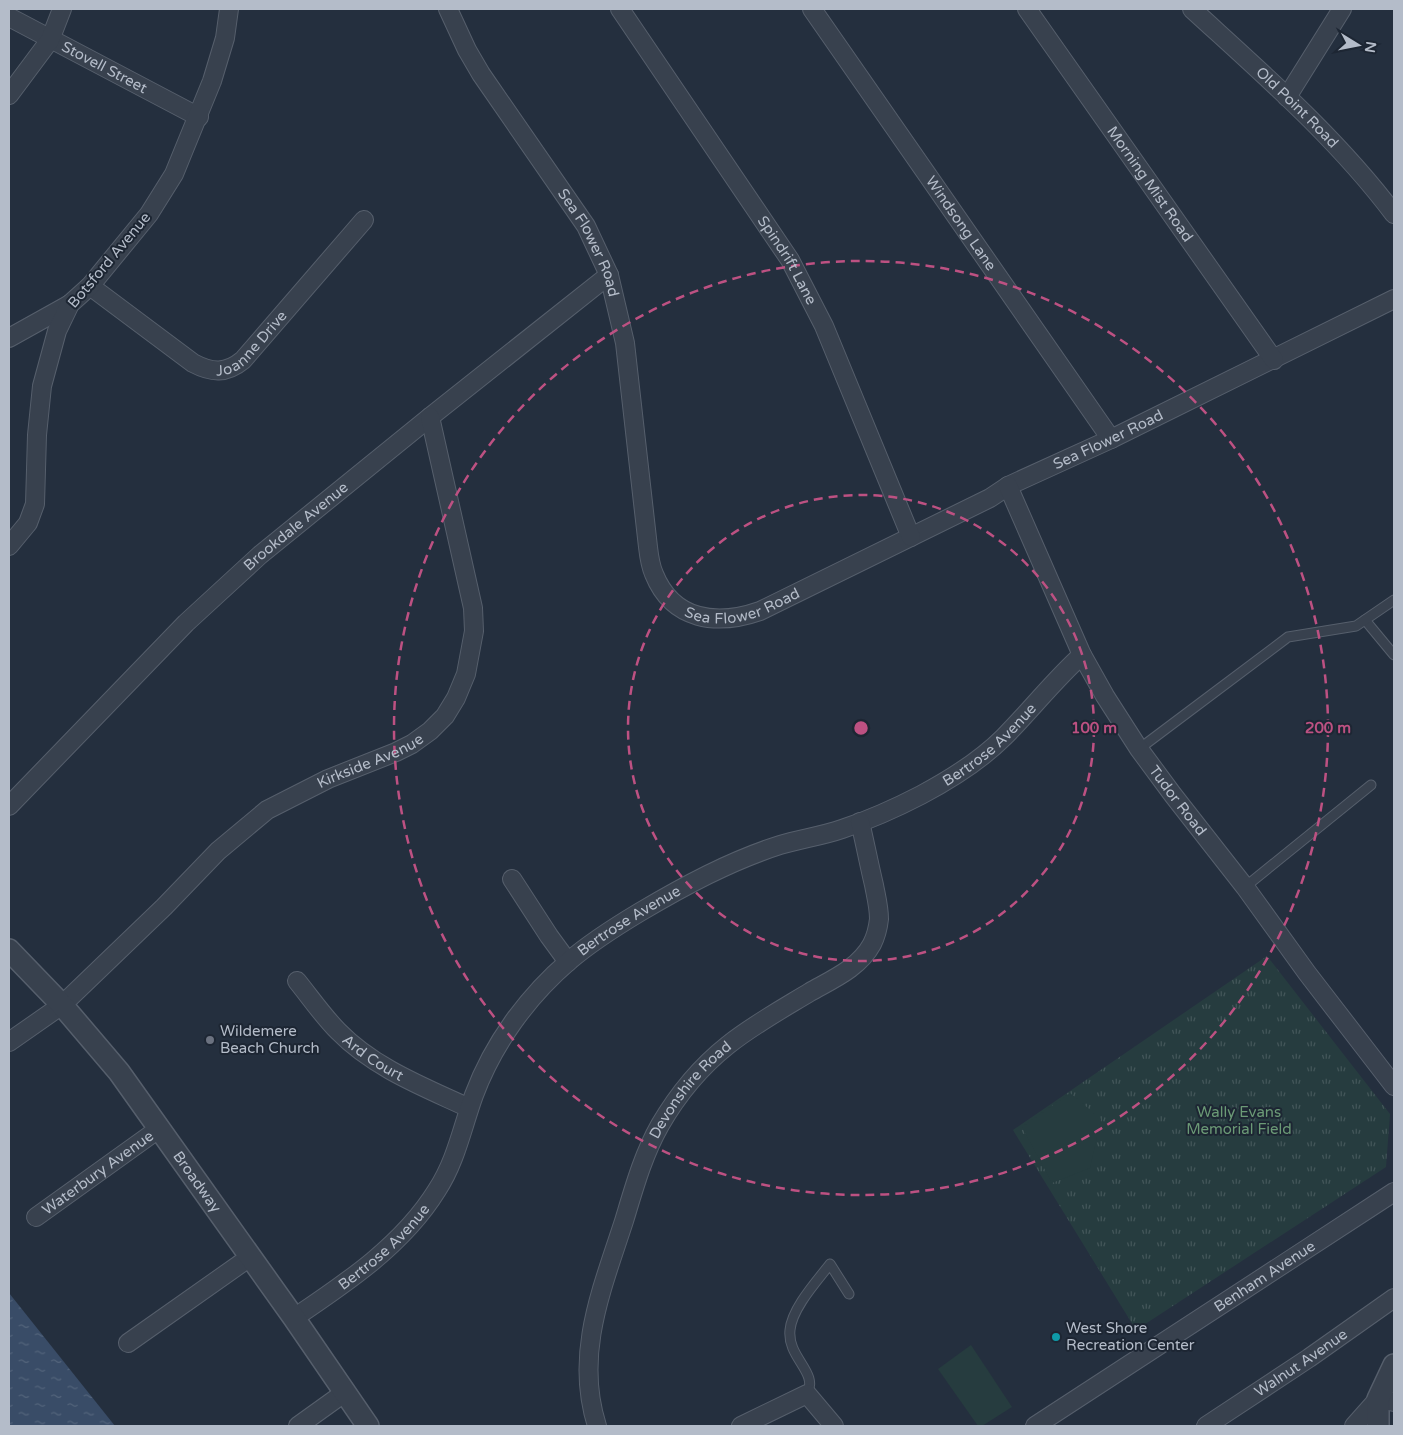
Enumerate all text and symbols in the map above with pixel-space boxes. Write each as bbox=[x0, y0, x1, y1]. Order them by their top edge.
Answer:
north arrow bbox=[1333, 20, 1383, 70]
street label: Stovell Street bbox=[59, 37, 151, 97]
text: N bbox=[1361, 40, 1380, 54]
street label: Old Point Road bbox=[1252, 63, 1342, 152]
street label: Morning Mist Road bbox=[1103, 123, 1197, 245]
street label: Windsong Lane bbox=[922, 173, 1000, 274]
street label: Sea Flower Road bbox=[554, 185, 623, 298]
street label: Botsford Avenue bbox=[64, 209, 154, 311]
street label: Spindrift Lane bbox=[754, 212, 820, 308]
street label: Joanne Drive bbox=[215, 307, 291, 380]
street label: Sea Flower Road bbox=[1050, 406, 1166, 473]
street label: Brookdale Avenue bbox=[240, 478, 352, 575]
street label: Sea Flower Road bbox=[682, 584, 803, 628]
street label: Bertrose Avenue bbox=[939, 700, 1040, 790]
centre of rings bbox=[852, 719, 870, 737]
text: 100 m bbox=[1071, 719, 1117, 737]
text: 200 m bbox=[1305, 719, 1351, 737]
street label: Kirkside Avenue bbox=[314, 730, 427, 792]
street label: Tudor Road bbox=[1145, 762, 1210, 839]
street label: Bertrose Avenue bbox=[574, 882, 684, 960]
place label: Wildemere Beach Church bbox=[220, 1022, 320, 1057]
street label: Ard Court bbox=[339, 1031, 407, 1085]
marker: Wildemere Beach Church bbox=[204, 1034, 216, 1046]
street label: Devonshire Road bbox=[645, 1037, 735, 1142]
park label: Wally Evans Memorial Field bbox=[1186, 1103, 1292, 1138]
street label: Waterbury Avenue bbox=[39, 1127, 157, 1219]
street label: Broadway bbox=[169, 1148, 225, 1216]
street label: Bertrose Avenue bbox=[335, 1200, 433, 1294]
street label: Benham Avenue bbox=[1211, 1237, 1318, 1316]
place label: West Shore Recreation Center bbox=[1066, 1319, 1195, 1354]
street label: Walnut Avenue bbox=[1251, 1325, 1351, 1401]
marker: West Shore Recreation Center bbox=[1050, 1331, 1062, 1343]

